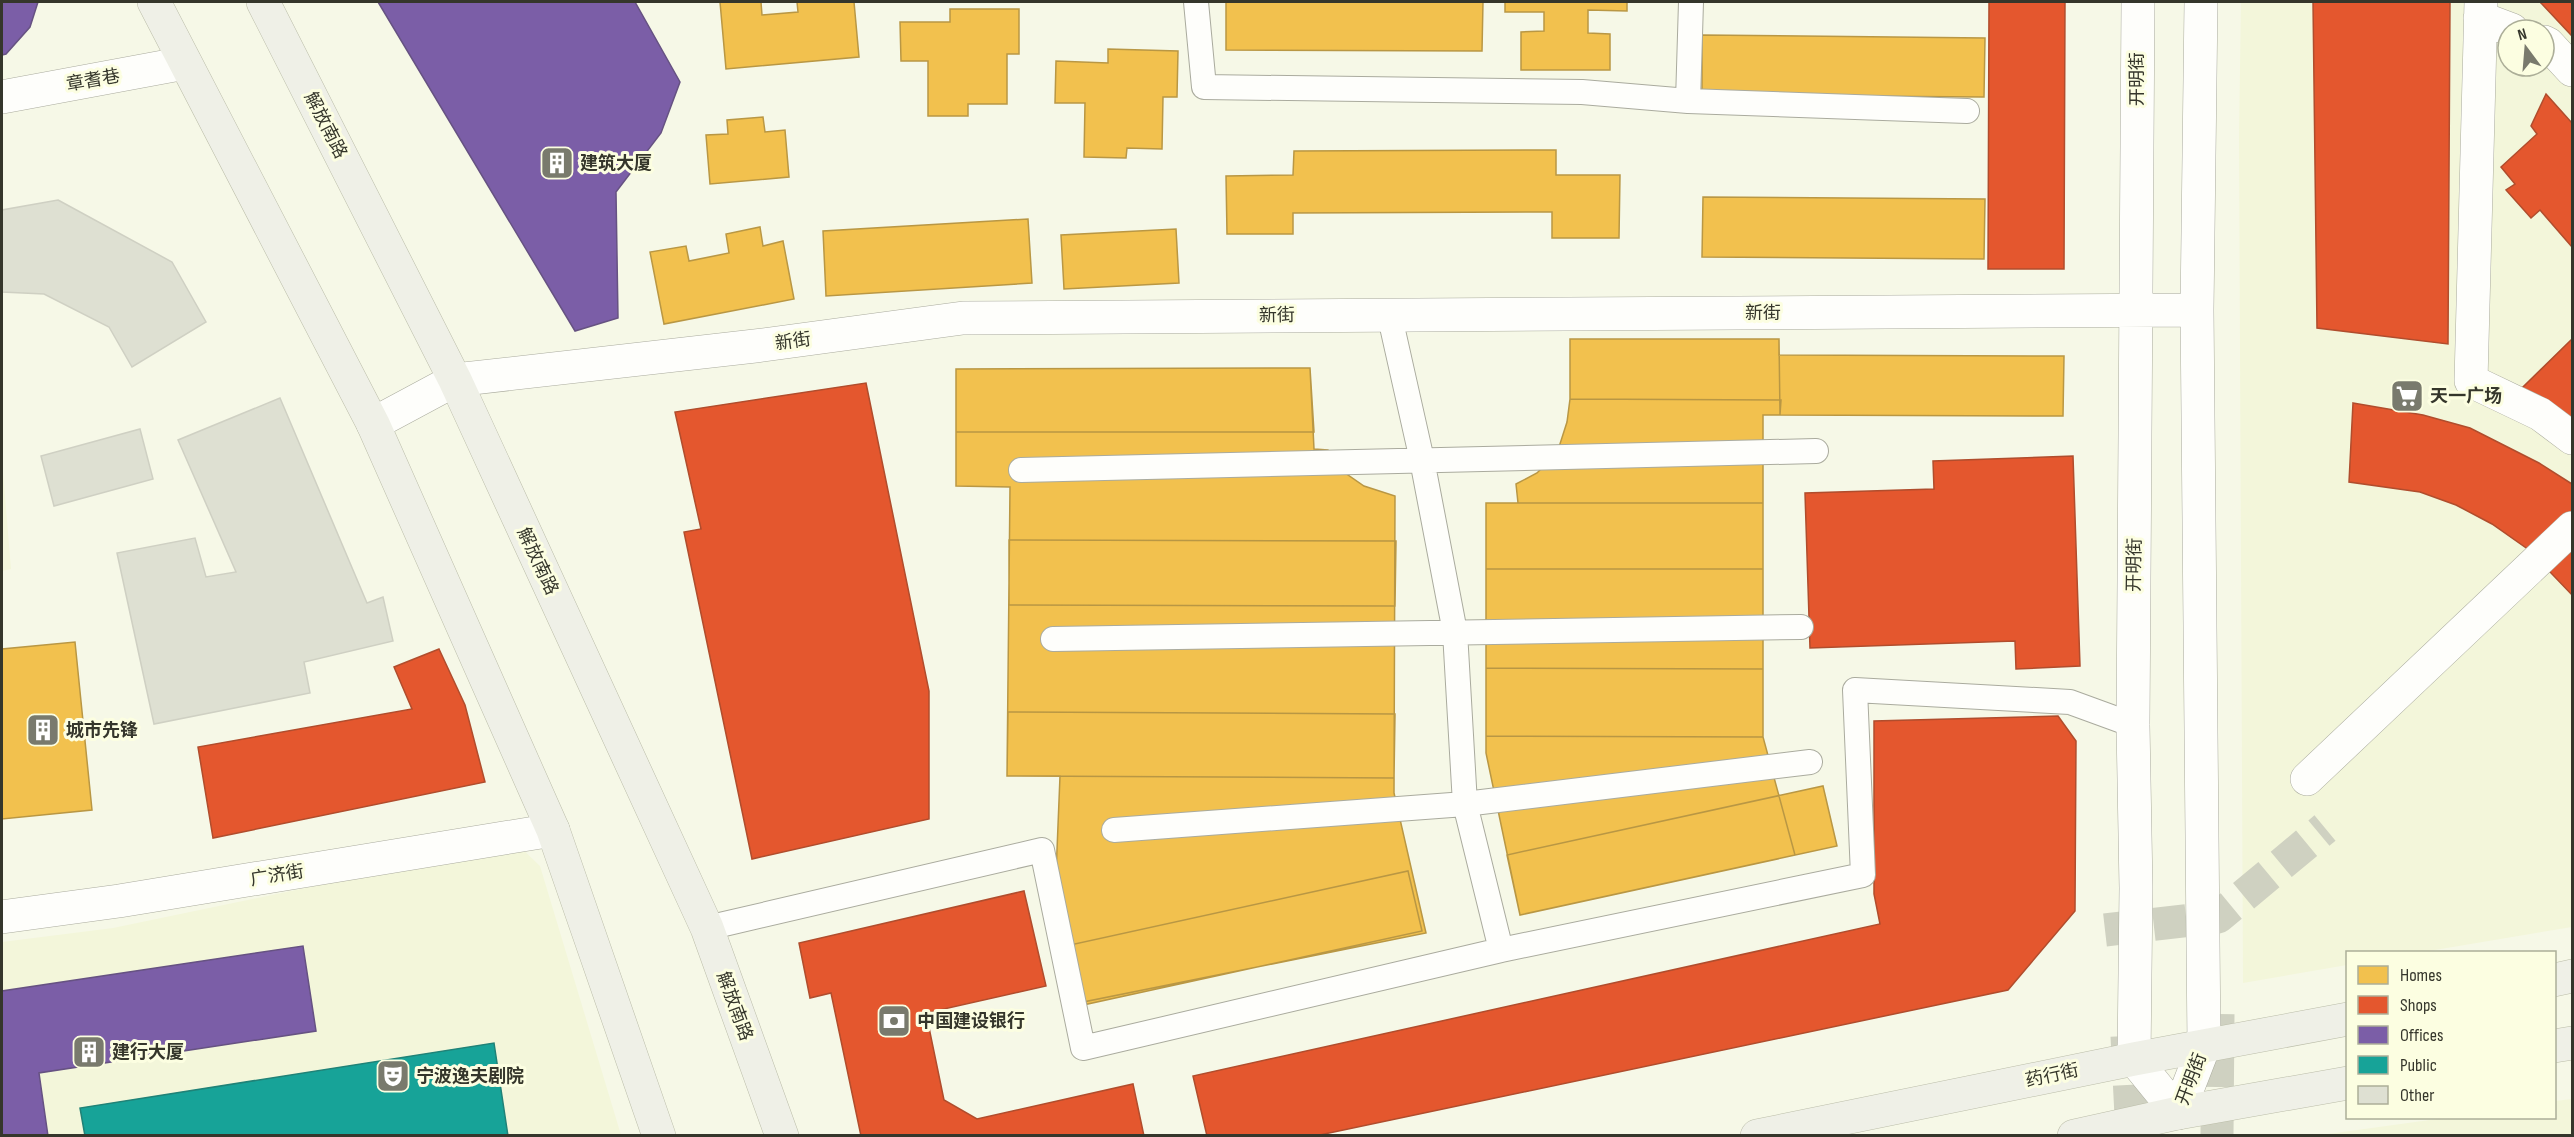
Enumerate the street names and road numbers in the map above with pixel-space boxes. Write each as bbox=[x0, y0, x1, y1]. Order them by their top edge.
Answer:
street label: 开明街 bbox=[2127, 52, 2148, 106]
street label: 章耆巷 bbox=[65, 65, 121, 96]
street label: 解放南路 bbox=[300, 88, 351, 162]
street label: 新街 bbox=[1745, 303, 1781, 324]
street label: 新街 bbox=[1259, 305, 1295, 326]
street label: 新街 bbox=[774, 329, 812, 354]
street label: 解放南路 bbox=[513, 524, 562, 598]
street label: 开明街 bbox=[2124, 538, 2145, 592]
street label: 广济街 bbox=[249, 861, 305, 890]
street label: 解放南路 bbox=[712, 969, 757, 1044]
street label: 开明街 bbox=[2172, 1050, 2211, 1108]
street label: 药行街 bbox=[2024, 1060, 2081, 1091]

